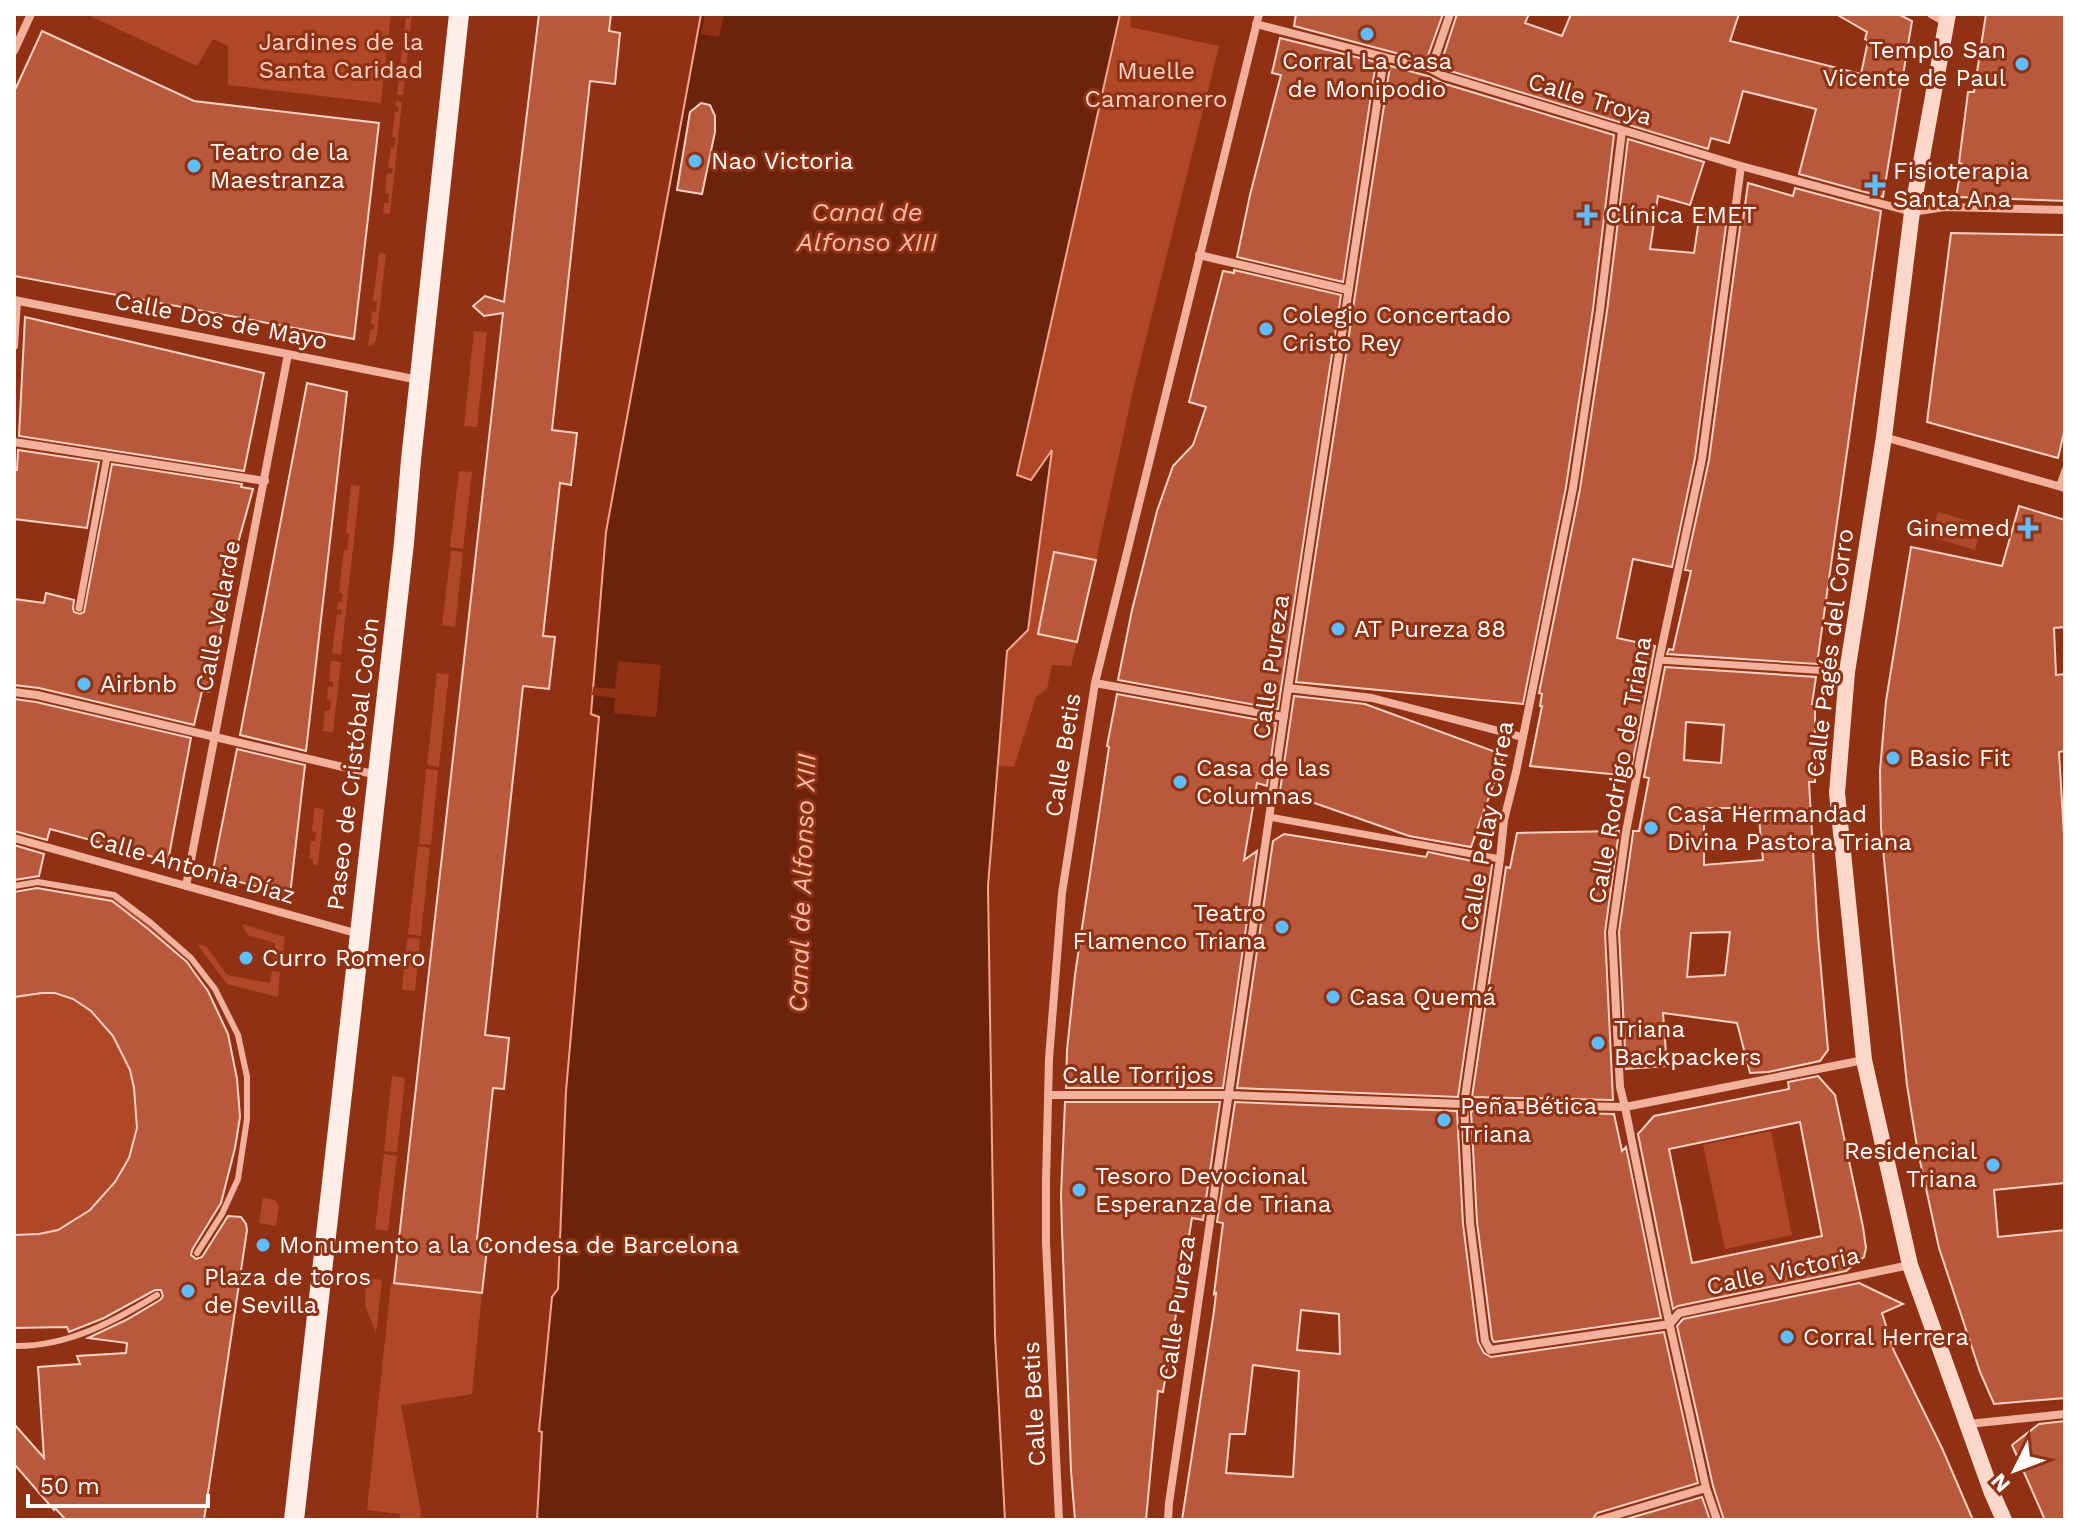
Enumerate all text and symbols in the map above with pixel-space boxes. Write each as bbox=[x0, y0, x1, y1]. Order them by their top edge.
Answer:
marker: Corral La Casa de Monipodio bbox=[1358, 25, 1376, 43]
park label: Jardines de la Santa Caridad bbox=[258, 28, 424, 84]
place label: Templo San Vicente de Paul bbox=[1823, 36, 2007, 92]
place label: Corral La Casa de Monipodio bbox=[1282, 47, 1452, 103]
marker: Templo San Vicente de Paul bbox=[2013, 55, 2031, 73]
park label: Muelle Camaronero bbox=[1085, 57, 1227, 113]
street label: Calle Troya bbox=[1525, 67, 1655, 131]
place label: Teatro de la Maestranza bbox=[210, 138, 349, 194]
place label: Nao Victoria bbox=[711, 147, 853, 175]
marker: Nao Victoria bbox=[686, 152, 704, 170]
marker: Teatro de la Maestranza bbox=[185, 157, 203, 175]
place label: Fisioterapia Santa Ana bbox=[1893, 157, 2029, 213]
marker: Fisioterapia Santa Ana bbox=[1864, 174, 1886, 196]
water label: Canal de Alfonso XIII bbox=[796, 197, 938, 257]
place label: Clínica EMET bbox=[1605, 201, 1757, 229]
marker: Clínica EMET bbox=[1576, 204, 1598, 226]
street label: Calle Dos de Mayo bbox=[112, 287, 330, 355]
place label: Colegio Concertado Cristo Rey bbox=[1282, 301, 1511, 357]
marker: Colegio Concertado Cristo Rey bbox=[1257, 320, 1275, 338]
place label: Ginemed bbox=[1906, 514, 2010, 542]
marker: Ginemed bbox=[2017, 517, 2039, 539]
street label: Calle Pagés del Corro bbox=[1801, 527, 1859, 779]
street label: Calle Velarde bbox=[190, 538, 246, 694]
street label: Calle Pureza bbox=[1247, 593, 1295, 741]
place label: AT Pureza 88 bbox=[1354, 615, 1506, 643]
street label: Paseo de Cristóbal Colón bbox=[321, 616, 385, 912]
marker: AT Pureza 88 bbox=[1329, 620, 1347, 638]
street label: Calle Rodrigo de Triana bbox=[1583, 634, 1657, 906]
place label: Airbnb bbox=[100, 670, 177, 698]
marker: Airbnb bbox=[75, 675, 93, 693]
street label: Calle Betis bbox=[1039, 691, 1087, 819]
street label: Calle Pelay Correa bbox=[1455, 719, 1519, 933]
place label: Basic Fit bbox=[1909, 744, 2010, 772]
marker: Basic Fit bbox=[1884, 749, 1902, 767]
water label: Canal de Alfonso XIII bbox=[782, 752, 822, 1013]
place label: Casa de las Columnas bbox=[1196, 754, 1331, 810]
marker: Casa de las Columnas bbox=[1171, 773, 1189, 791]
place label: Casa Hermandad Divina Pastora Triana bbox=[1667, 800, 1912, 856]
marker: Casa Hermandad Divina Pastora Triana bbox=[1642, 819, 1660, 837]
street label: Calle Antonia Díaz bbox=[86, 824, 298, 910]
place label: Teatro Flamenco Triana bbox=[1072, 899, 1266, 955]
marker: Teatro Flamenco Triana bbox=[1273, 918, 1291, 936]
place label: Curro Romero bbox=[262, 944, 426, 972]
marker: Curro Romero bbox=[237, 949, 255, 967]
place label: Casa Quemá bbox=[1349, 983, 1496, 1011]
marker: Casa Quemá bbox=[1324, 988, 1342, 1006]
place label: Triana Backpackers bbox=[1614, 1015, 1761, 1071]
marker: Triana Backpackers bbox=[1589, 1034, 1607, 1052]
street label: Calle Torrijos bbox=[1062, 1061, 1214, 1089]
place label: Peña Bética Triana bbox=[1460, 1092, 1597, 1148]
marker: Peña Bética Triana bbox=[1435, 1111, 1453, 1129]
place label: Residencial Triana bbox=[1844, 1137, 1978, 1193]
marker: Residencial Triana bbox=[1984, 1156, 2002, 1174]
place label: Tesoro Devocional Esperanza de Triana bbox=[1095, 1162, 1331, 1218]
marker: Tesoro Devocional Esperanza de Triana bbox=[1070, 1181, 1088, 1199]
place label: Monumento a la Condesa de Barcelona bbox=[279, 1231, 739, 1259]
street label: Calle Pureza bbox=[1153, 1234, 1201, 1382]
marker: Monumento a la Condesa de Barcelona bbox=[254, 1236, 272, 1254]
street label: Calle Victoria bbox=[1704, 1241, 1862, 1301]
place label: Plaza de toros de Sevilla bbox=[204, 1263, 371, 1319]
marker: Plaza de toros de Sevilla bbox=[179, 1282, 197, 1300]
place label: Corral Herrera bbox=[1803, 1323, 1969, 1351]
marker: Corral Herrera bbox=[1778, 1328, 1796, 1346]
street label: Calle Betis bbox=[1017, 1341, 1051, 1467]
north arrow bbox=[1975, 1430, 2055, 1510]
scale bar bbox=[28, 1458, 208, 1508]
text: N bbox=[1986, 1469, 2015, 1497]
text: 50 m bbox=[40, 1472, 100, 1500]

